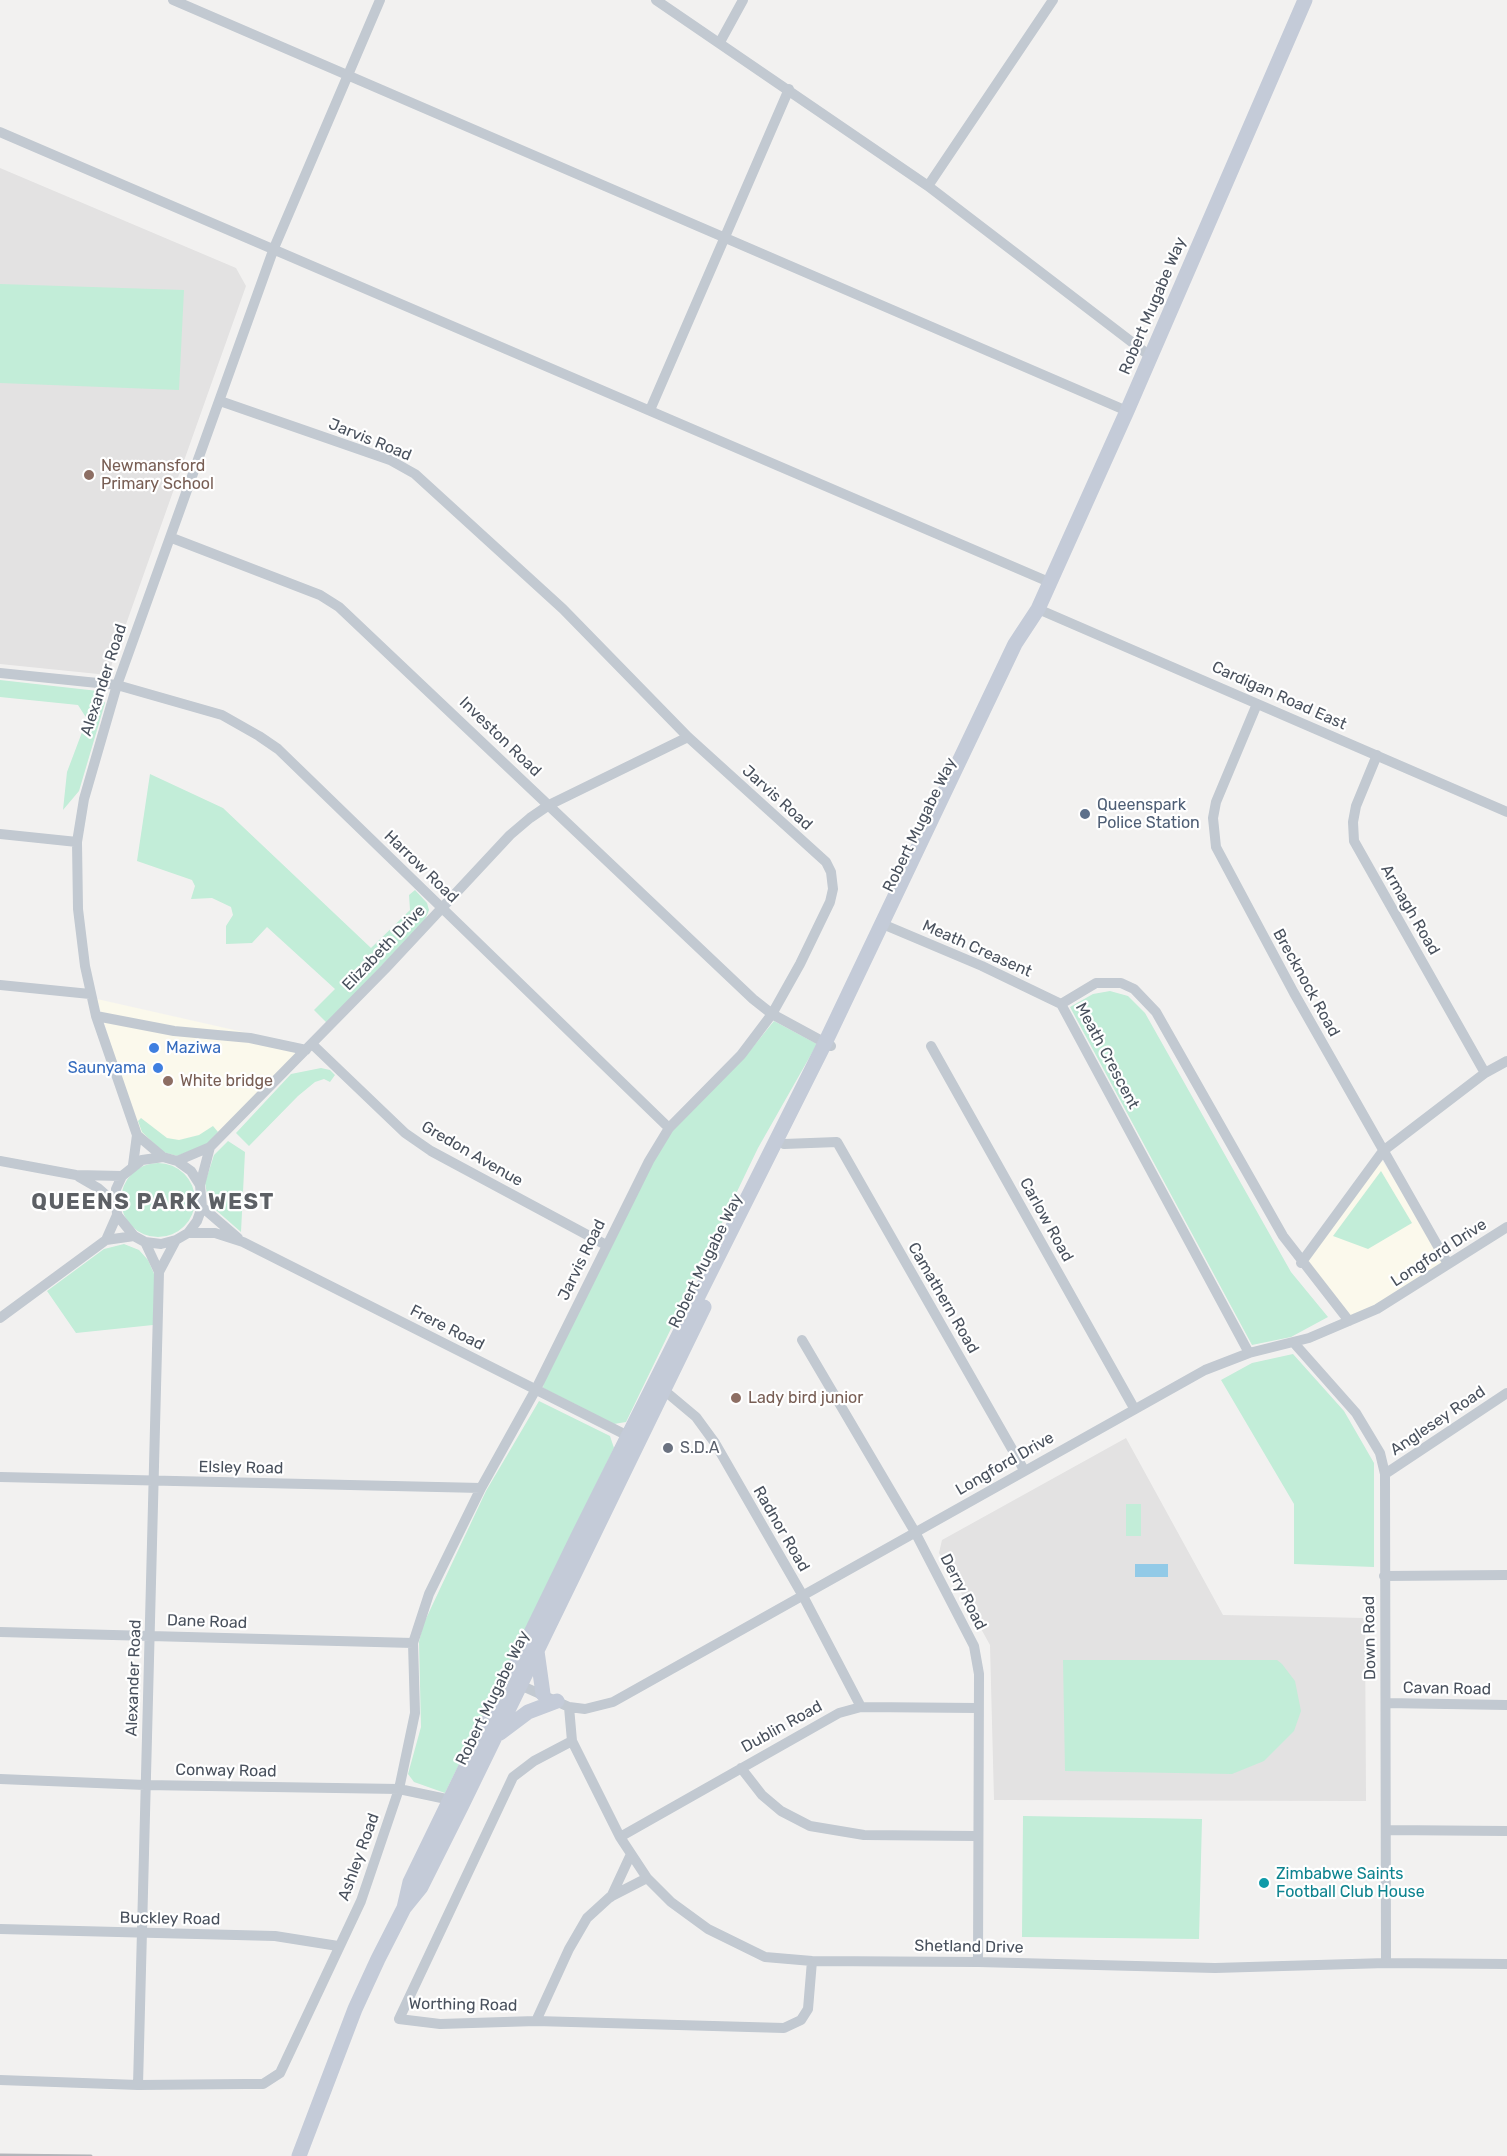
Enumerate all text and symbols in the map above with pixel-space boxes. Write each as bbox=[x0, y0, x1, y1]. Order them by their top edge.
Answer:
street label: Robert Mugabe Way bbox=[1115, 234, 1191, 378]
street label: Jarvis Road bbox=[326, 415, 414, 465]
place label: Newmansford Primary School bbox=[101, 456, 214, 494]
marker: Newmansford Primary School bbox=[82, 468, 96, 482]
street label: Alexander Road bbox=[77, 621, 131, 739]
street label: Cardigan Road East bbox=[1209, 658, 1349, 734]
street label: Investon Road bbox=[455, 693, 545, 781]
street label: Robert Mugabe Way bbox=[879, 755, 961, 895]
street label: Jarvis Road bbox=[738, 762, 816, 834]
place label: Queenspark Police Station bbox=[1097, 795, 1200, 833]
marker: Queenspark Police Station bbox=[1078, 807, 1092, 821]
street label: Harrow Road bbox=[380, 827, 462, 907]
street label: Armagh Road bbox=[1376, 861, 1444, 959]
street label: Elizabeth Drive bbox=[338, 901, 430, 995]
street label: Meath Creasent bbox=[919, 916, 1035, 982]
street label: Brecknock Road bbox=[1268, 926, 1344, 1040]
street label: Meath Crescent bbox=[1071, 1000, 1143, 1112]
place label: Maziwa bbox=[166, 1038, 221, 1058]
marker: Maziwa bbox=[147, 1041, 161, 1055]
place label: Saunyama bbox=[68, 1058, 146, 1078]
marker: Saunyama bbox=[151, 1061, 165, 1075]
place label: White bridge bbox=[180, 1071, 273, 1091]
marker: White bridge bbox=[161, 1074, 175, 1088]
street label: Gredon Avenue bbox=[418, 1117, 526, 1191]
street label: Carlow Road bbox=[1015, 1175, 1077, 1265]
district label: QUEENS PARK WEST bbox=[31, 1190, 275, 1216]
street label: Robert Mugabe Way bbox=[665, 1191, 747, 1331]
street label: Longford Drive bbox=[1388, 1215, 1490, 1291]
street label: Jarvis Road bbox=[554, 1216, 610, 1304]
street label: Camathern Road bbox=[903, 1239, 983, 1357]
street label: Frere Road bbox=[407, 1301, 487, 1355]
street label: Anglesey Road bbox=[1387, 1382, 1489, 1460]
place label: Lady bird junior bbox=[748, 1388, 863, 1408]
marker: Lady bird junior bbox=[729, 1391, 743, 1405]
street label: Longford Drive bbox=[952, 1428, 1058, 1500]
place label: S.D.A bbox=[680, 1438, 719, 1458]
marker: S.D.A bbox=[661, 1441, 675, 1455]
street label: Elsley Road bbox=[198, 1458, 284, 1478]
street label: Radnor Road bbox=[749, 1483, 813, 1575]
street label: Derry Road bbox=[936, 1551, 990, 1633]
street label: Down Road bbox=[1360, 1596, 1380, 1680]
street label: Dane Road bbox=[167, 1611, 247, 1633]
street label: Alexander Road bbox=[122, 1619, 146, 1737]
street label: Robert Mugabe Way bbox=[452, 1628, 534, 1768]
street label: Cavan Road bbox=[1403, 1679, 1491, 1699]
street label: Dublin Road bbox=[738, 1697, 826, 1757]
street label: Conway Road bbox=[175, 1761, 277, 1781]
street label: Ashley Road bbox=[334, 1811, 384, 1903]
place label: Zimbabwe Saints Football Club House bbox=[1276, 1864, 1425, 1902]
marker: Zimbabwe Saints Football Club House bbox=[1257, 1876, 1271, 1890]
street label: Buckley Road bbox=[120, 1909, 220, 1929]
street label: Shetland Drive bbox=[914, 1936, 1024, 1958]
street label: Worthing Road bbox=[408, 1994, 518, 2016]

